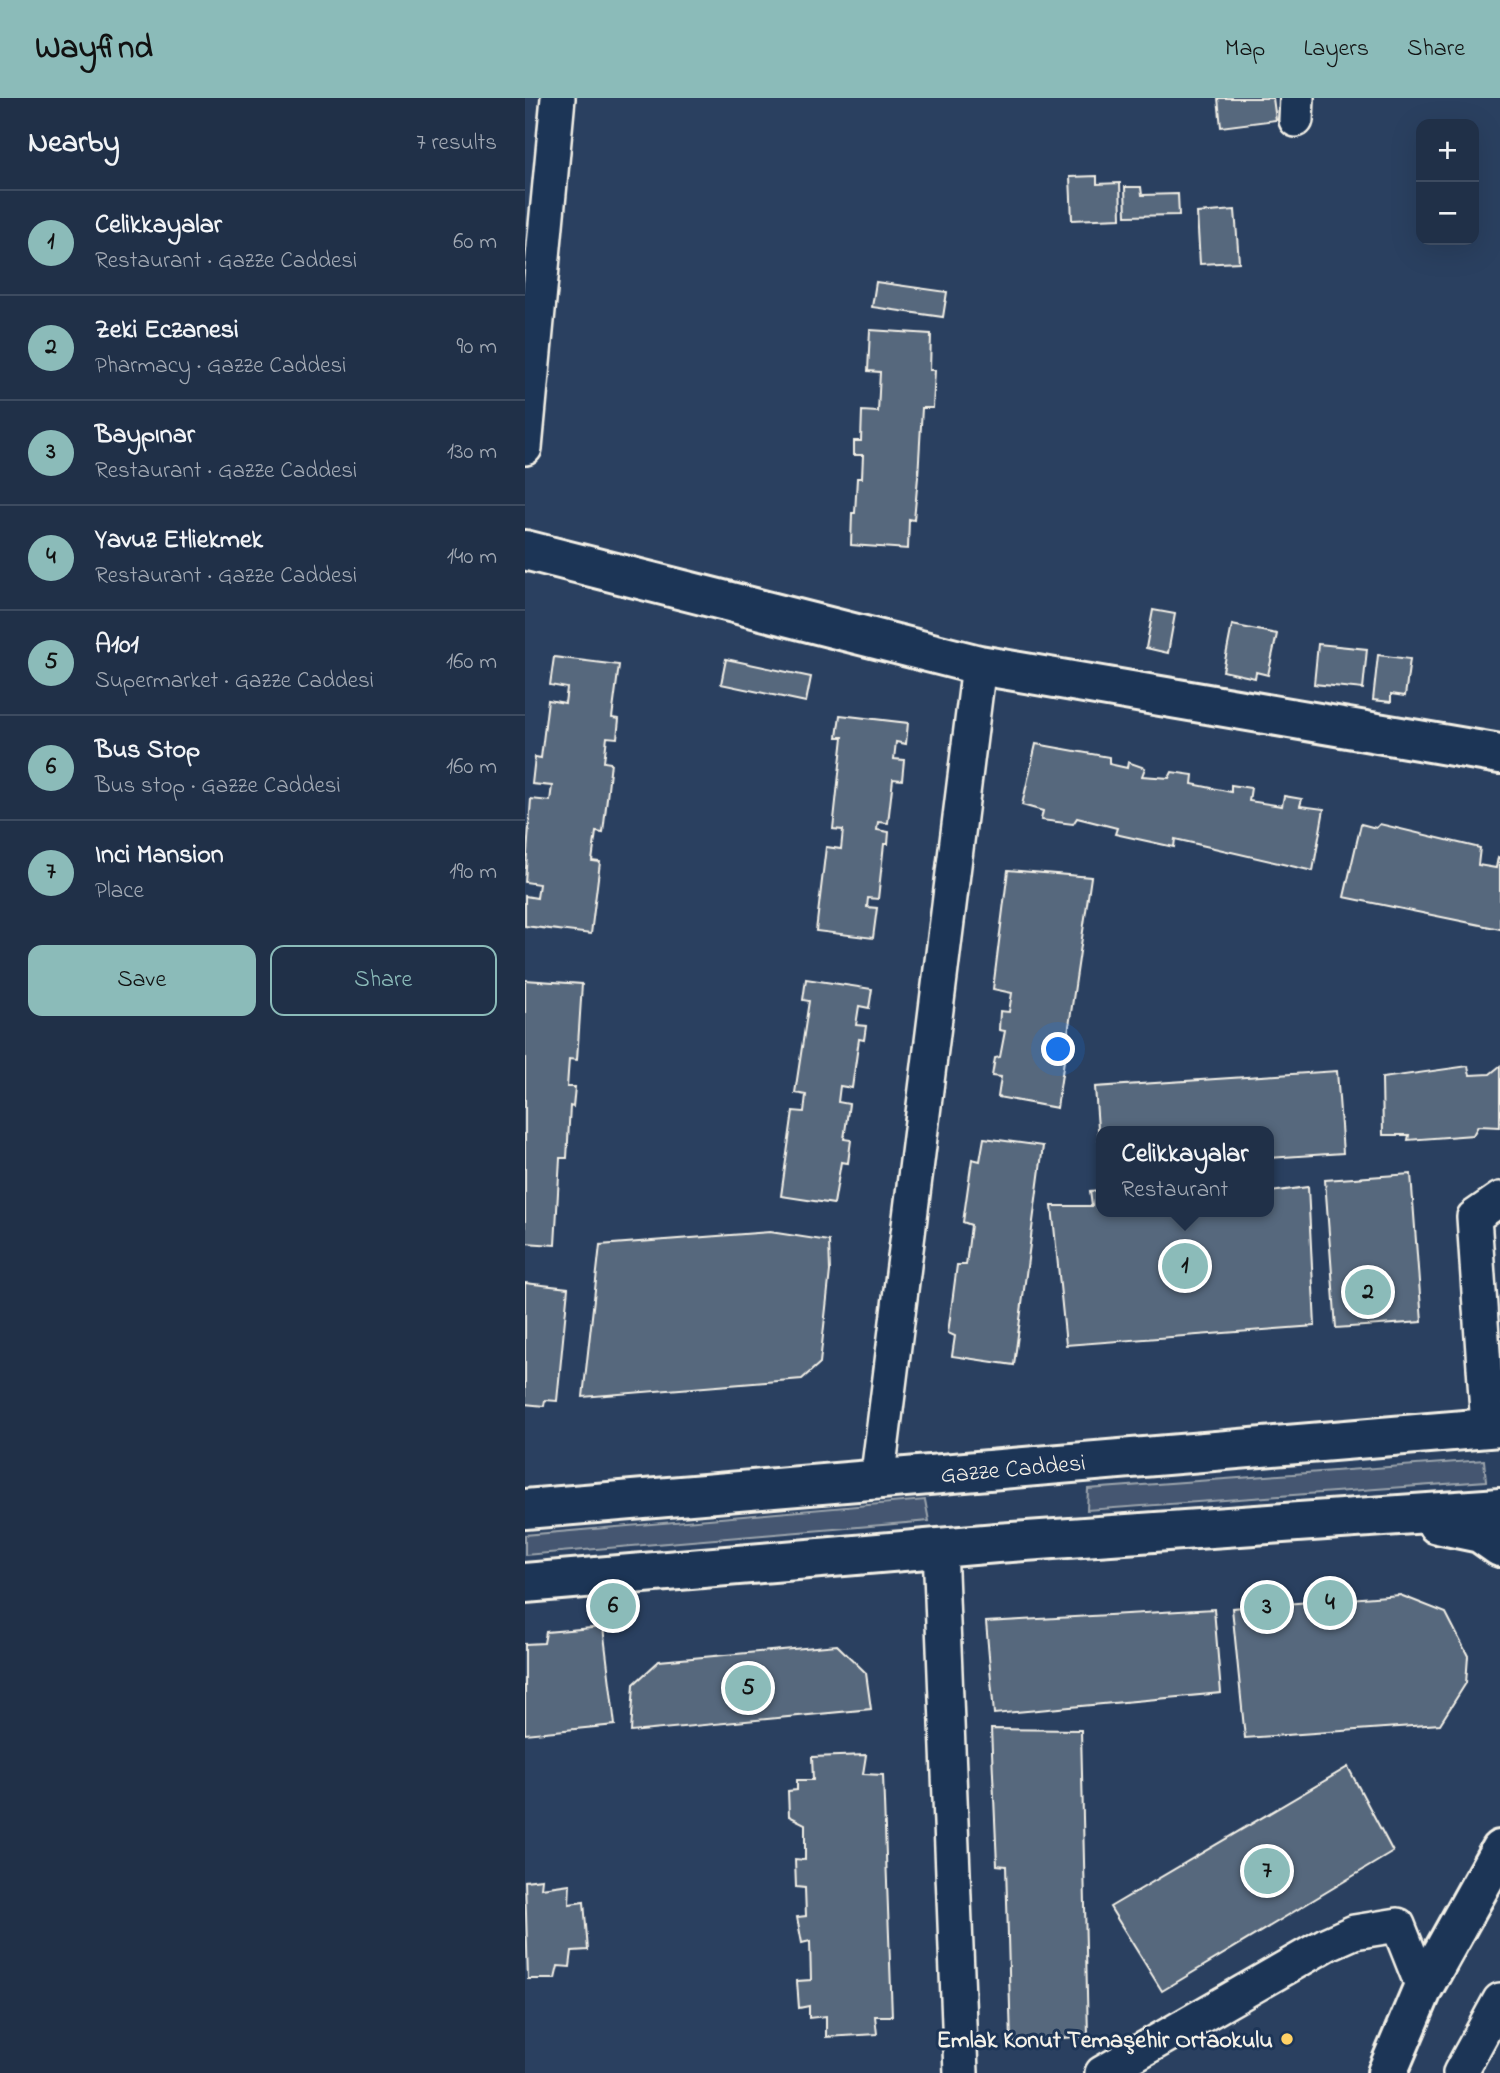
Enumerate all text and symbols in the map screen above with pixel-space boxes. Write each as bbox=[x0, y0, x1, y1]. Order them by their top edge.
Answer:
text: Wayfind bbox=[35, 25, 153, 73]
text: Map bbox=[1225, 32, 1265, 67]
text: Layers bbox=[1303, 32, 1369, 67]
text: Share bbox=[1407, 32, 1465, 67]
map controls bbox=[1416, 119, 1479, 245]
button: + bbox=[1416, 119, 1479, 182]
text: Nearby bbox=[28, 122, 120, 166]
text: 7 results bbox=[416, 127, 497, 160]
button: − bbox=[1416, 182, 1479, 245]
text: Celikkayalar bbox=[95, 207, 222, 245]
text: 1 bbox=[47, 226, 55, 259]
text: 60 m bbox=[453, 226, 497, 259]
text: Restaurant · Gazze Caddesi bbox=[95, 245, 357, 278]
text: Zeki Eczanesi bbox=[95, 312, 239, 350]
text: 2 bbox=[45, 331, 57, 364]
text: 90 m bbox=[457, 331, 497, 364]
text: Pharmacy · Gazze Caddesi bbox=[95, 350, 346, 383]
text: Baypınar bbox=[95, 417, 195, 455]
text: 3 bbox=[46, 436, 56, 469]
text: 130 m bbox=[447, 436, 497, 469]
text: Restaurant · Gazze Caddesi bbox=[95, 455, 357, 488]
text: Yavuz Etliekmek bbox=[95, 522, 263, 560]
text: 4 bbox=[46, 541, 56, 574]
text: 140 m bbox=[447, 541, 497, 574]
text: Restaurant · Gazze Caddesi bbox=[95, 560, 357, 593]
text: A101 bbox=[95, 627, 139, 665]
text: 5 bbox=[44, 646, 58, 679]
text: 160 m bbox=[446, 646, 497, 679]
text: Supermarket · Gazze Caddesi bbox=[95, 665, 374, 698]
text: Bus Stop bbox=[95, 732, 200, 770]
text: 6 bbox=[46, 751, 56, 784]
text: 160 m bbox=[446, 751, 497, 784]
text: Bus stop · Gazze Caddesi bbox=[95, 770, 341, 803]
text: Inci Mansion bbox=[95, 837, 224, 875]
text: 7 bbox=[46, 856, 56, 889]
text: 190 m bbox=[449, 856, 497, 889]
text: Place bbox=[95, 875, 144, 908]
button: Save bbox=[28, 945, 256, 1016]
button: Share bbox=[270, 945, 497, 1016]
your location bbox=[1041, 1032, 1075, 1066]
popup bbox=[1096, 1126, 1274, 1217]
text: Celikkayalar bbox=[1122, 1136, 1248, 1174]
text: Restaurant bbox=[1122, 1174, 1228, 1207]
pin: 1 bbox=[1162, 1240, 1208, 1292]
pin: 2 bbox=[1345, 1266, 1391, 1318]
street label: Gazze Caddesi bbox=[939, 1447, 1087, 1494]
pin: 4 bbox=[1307, 1577, 1353, 1629]
pin: 6 bbox=[590, 1580, 636, 1632]
pin: 3 bbox=[1244, 1581, 1290, 1633]
pin: 5 bbox=[725, 1662, 771, 1714]
pin: 7 bbox=[1244, 1845, 1290, 1897]
place label: Emlak Konut Temaşehir Ortaokulu bbox=[937, 2024, 1273, 2059]
marker: Emlak Konut Temaşehir Ortaokulu bbox=[1279, 2031, 1295, 2047]

